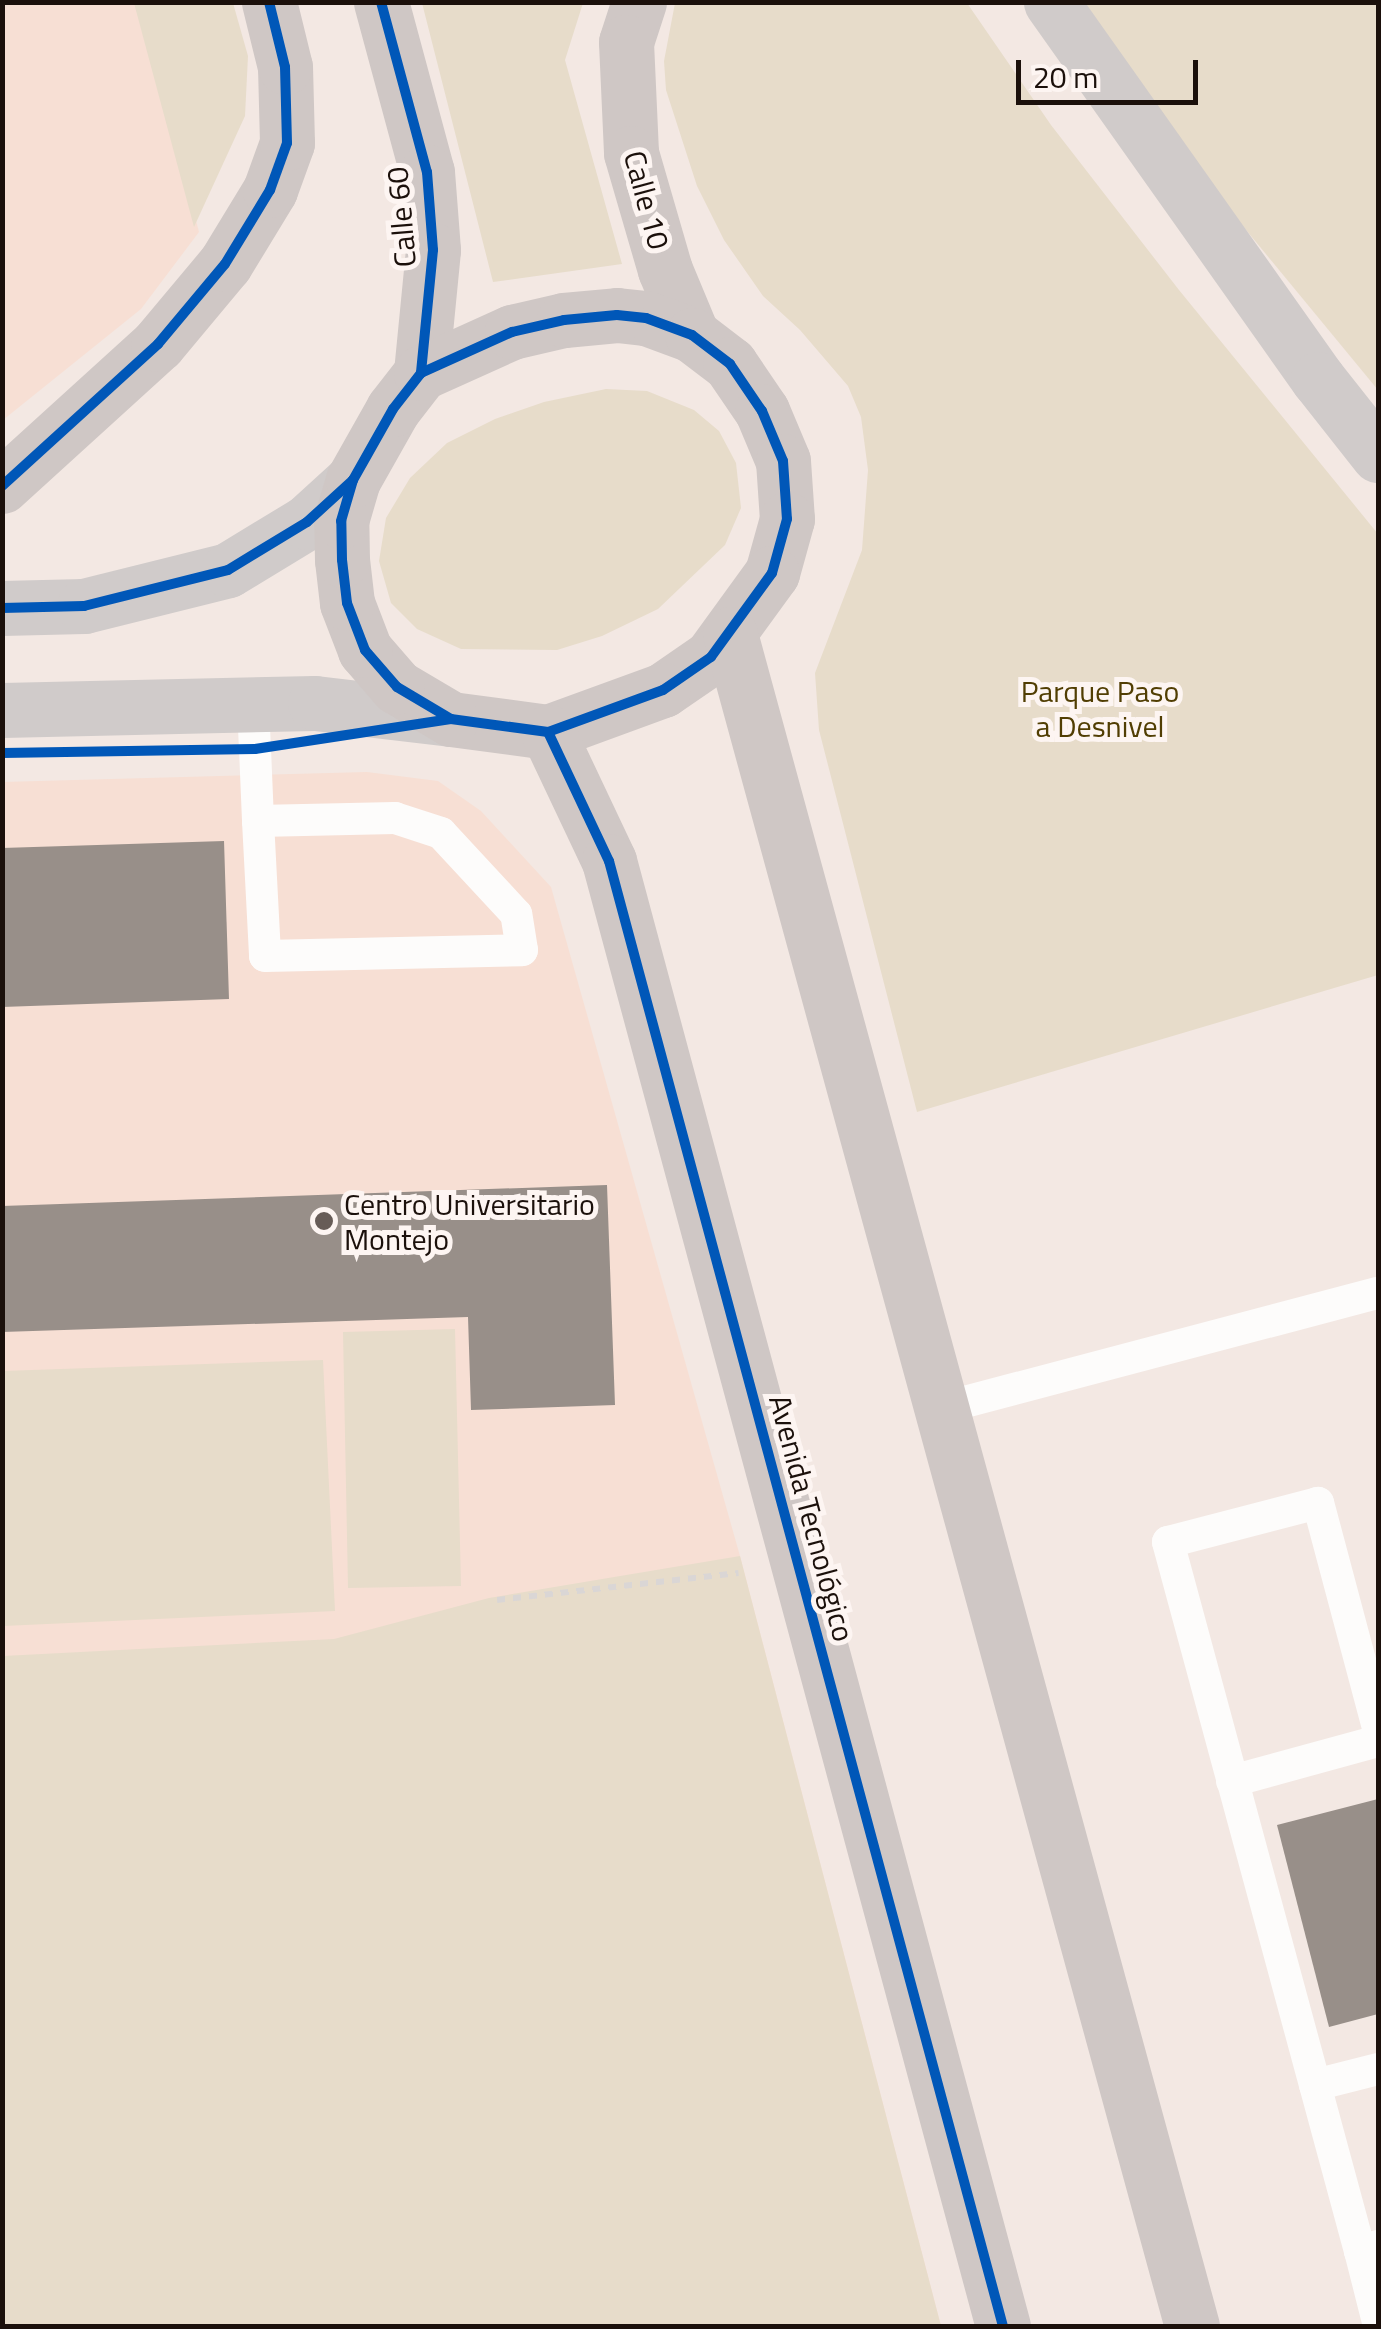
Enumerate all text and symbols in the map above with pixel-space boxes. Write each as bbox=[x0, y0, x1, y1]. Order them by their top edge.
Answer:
scale bar bbox=[1021, 40, 1204, 102]
text: 20 m bbox=[1033, 54, 1098, 100]
street label: Calle 10 bbox=[617, 147, 677, 253]
street label: Calle 60 bbox=[379, 165, 423, 269]
park label: Parque Paso a Desnivel bbox=[1021, 673, 1179, 744]
place label: Centro Universitario Montejo bbox=[344, 1186, 595, 1256]
marker: Centro Universitario Montejo bbox=[313, 1210, 335, 1232]
street label: Avenida Tecnológico bbox=[762, 1391, 862, 1645]

